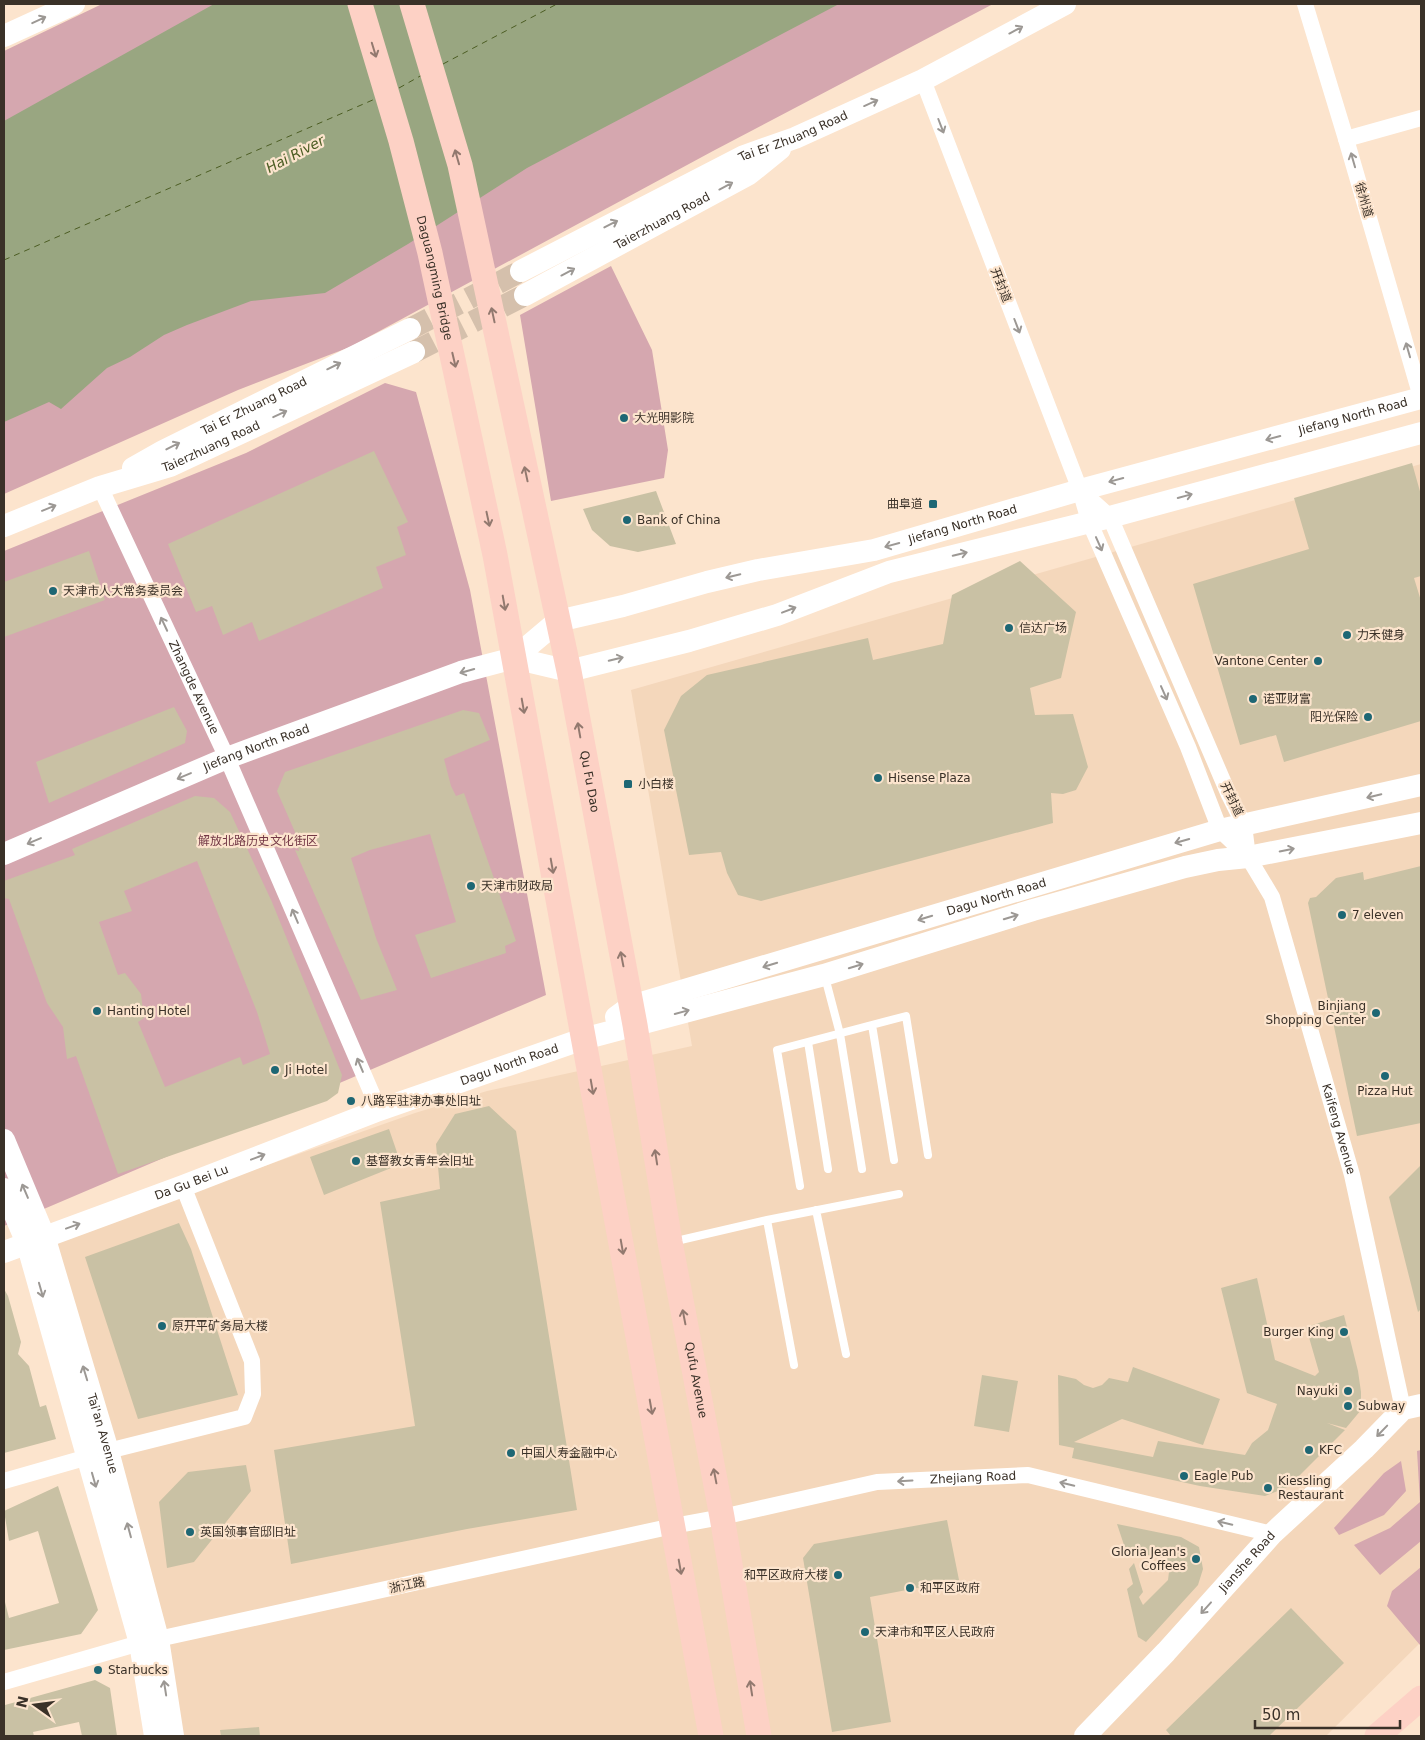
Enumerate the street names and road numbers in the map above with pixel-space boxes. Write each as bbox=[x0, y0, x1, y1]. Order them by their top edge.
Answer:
street label: Tai Er Zhuang Road bbox=[735, 108, 850, 165]
street label: 徐州道 bbox=[1352, 181, 1376, 219]
street label: Taierzhuang Road bbox=[611, 189, 712, 253]
street label: Daguangming Bridge bbox=[414, 214, 456, 342]
street label: 开封道 bbox=[988, 266, 1014, 304]
street label: Tai Er Zhuang Road bbox=[198, 374, 309, 439]
street label: Jiefang North Road bbox=[1296, 395, 1409, 438]
street label: Taierzhuang Road bbox=[159, 418, 262, 475]
street label: Jiefang North Road bbox=[906, 502, 1019, 547]
street label: Zhangde Avenue bbox=[166, 638, 222, 736]
street label: Jiefang North Road bbox=[200, 721, 312, 775]
street label: Qu Fu Dao bbox=[577, 749, 602, 814]
street label: 开封道 bbox=[1218, 780, 1246, 818]
street label: Dagu North Road bbox=[945, 875, 1048, 918]
street label: Dagu North Road bbox=[458, 1041, 560, 1088]
street label: Kaifeng Avenue bbox=[1319, 1082, 1358, 1176]
street label: Da Gu Bei Lu bbox=[153, 1162, 231, 1203]
street label: Qufu Avenue bbox=[682, 1341, 710, 1419]
street label: Tai'an Avenue bbox=[84, 1391, 121, 1475]
street label: Zhejiang Road bbox=[929, 1469, 1017, 1487]
street label: Jianshe Road bbox=[1215, 1528, 1278, 1596]
street label: 浙江路 bbox=[388, 1574, 426, 1596]

